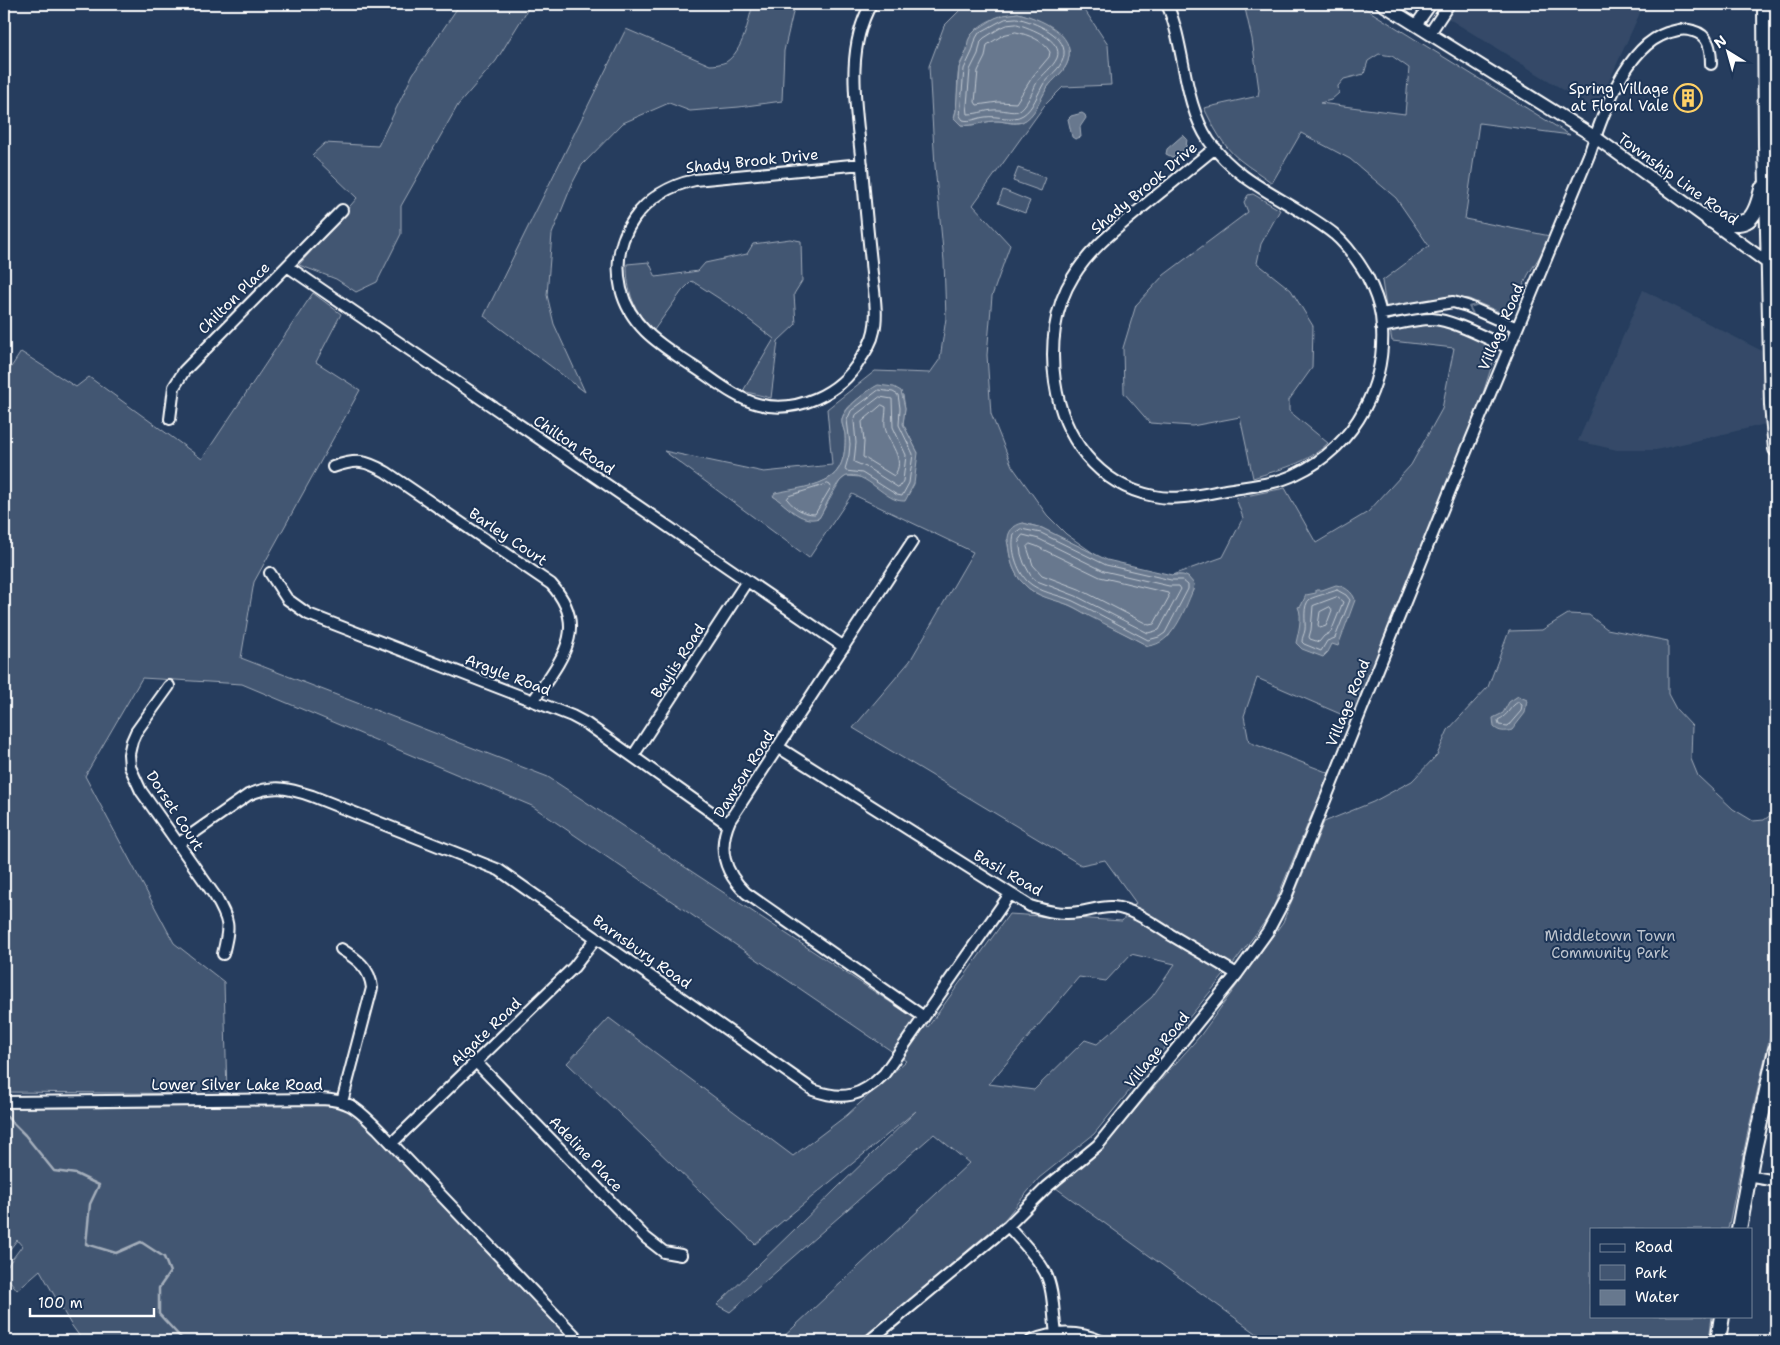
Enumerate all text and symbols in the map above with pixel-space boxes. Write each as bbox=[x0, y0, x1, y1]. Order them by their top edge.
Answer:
north arrow bbox=[1702, 28, 1752, 78]
text: N bbox=[1710, 31, 1730, 52]
place label: Spring Village at Floral Vale bbox=[1569, 79, 1669, 116]
building icon: Spring Village at Floral Vale bbox=[1673, 83, 1703, 113]
street label: Township Line Road bbox=[1614, 128, 1743, 230]
street label: Shady Brook Drive bbox=[1086, 137, 1202, 239]
street label: Shady Brook Drive bbox=[685, 144, 819, 178]
street label: Chilton Place bbox=[194, 258, 274, 338]
street label: Village Road bbox=[1474, 280, 1529, 374]
one-way arrow bbox=[1468, 304, 1477, 315]
street label: Chilton Road bbox=[530, 411, 619, 480]
street label: Barley Court bbox=[465, 503, 551, 571]
street label: Baylis Road bbox=[646, 620, 710, 702]
street label: Argyle Road bbox=[462, 649, 554, 701]
street label: Village Road bbox=[1321, 656, 1375, 750]
street label: Dawson Road bbox=[709, 726, 779, 822]
street label: Dorset Court bbox=[142, 767, 208, 855]
street label: Basil Road bbox=[970, 845, 1047, 901]
street label: Barnsbury Road bbox=[589, 911, 696, 994]
park label: Middletown Town Community Park bbox=[1545, 926, 1675, 963]
street label: Algate Road bbox=[446, 993, 526, 1071]
street label: Village Road bbox=[1120, 1007, 1194, 1092]
street label: Lower Silver Lake Road bbox=[151, 1075, 323, 1095]
street label: Adeline Place bbox=[545, 1112, 627, 1196]
legend bbox=[1590, 1228, 1752, 1318]
text: Road bbox=[1635, 1237, 1673, 1257]
text: Park bbox=[1635, 1263, 1667, 1283]
scale bar bbox=[30, 1285, 154, 1317]
text: Water bbox=[1635, 1287, 1679, 1307]
text: 100 m bbox=[38, 1293, 83, 1313]

